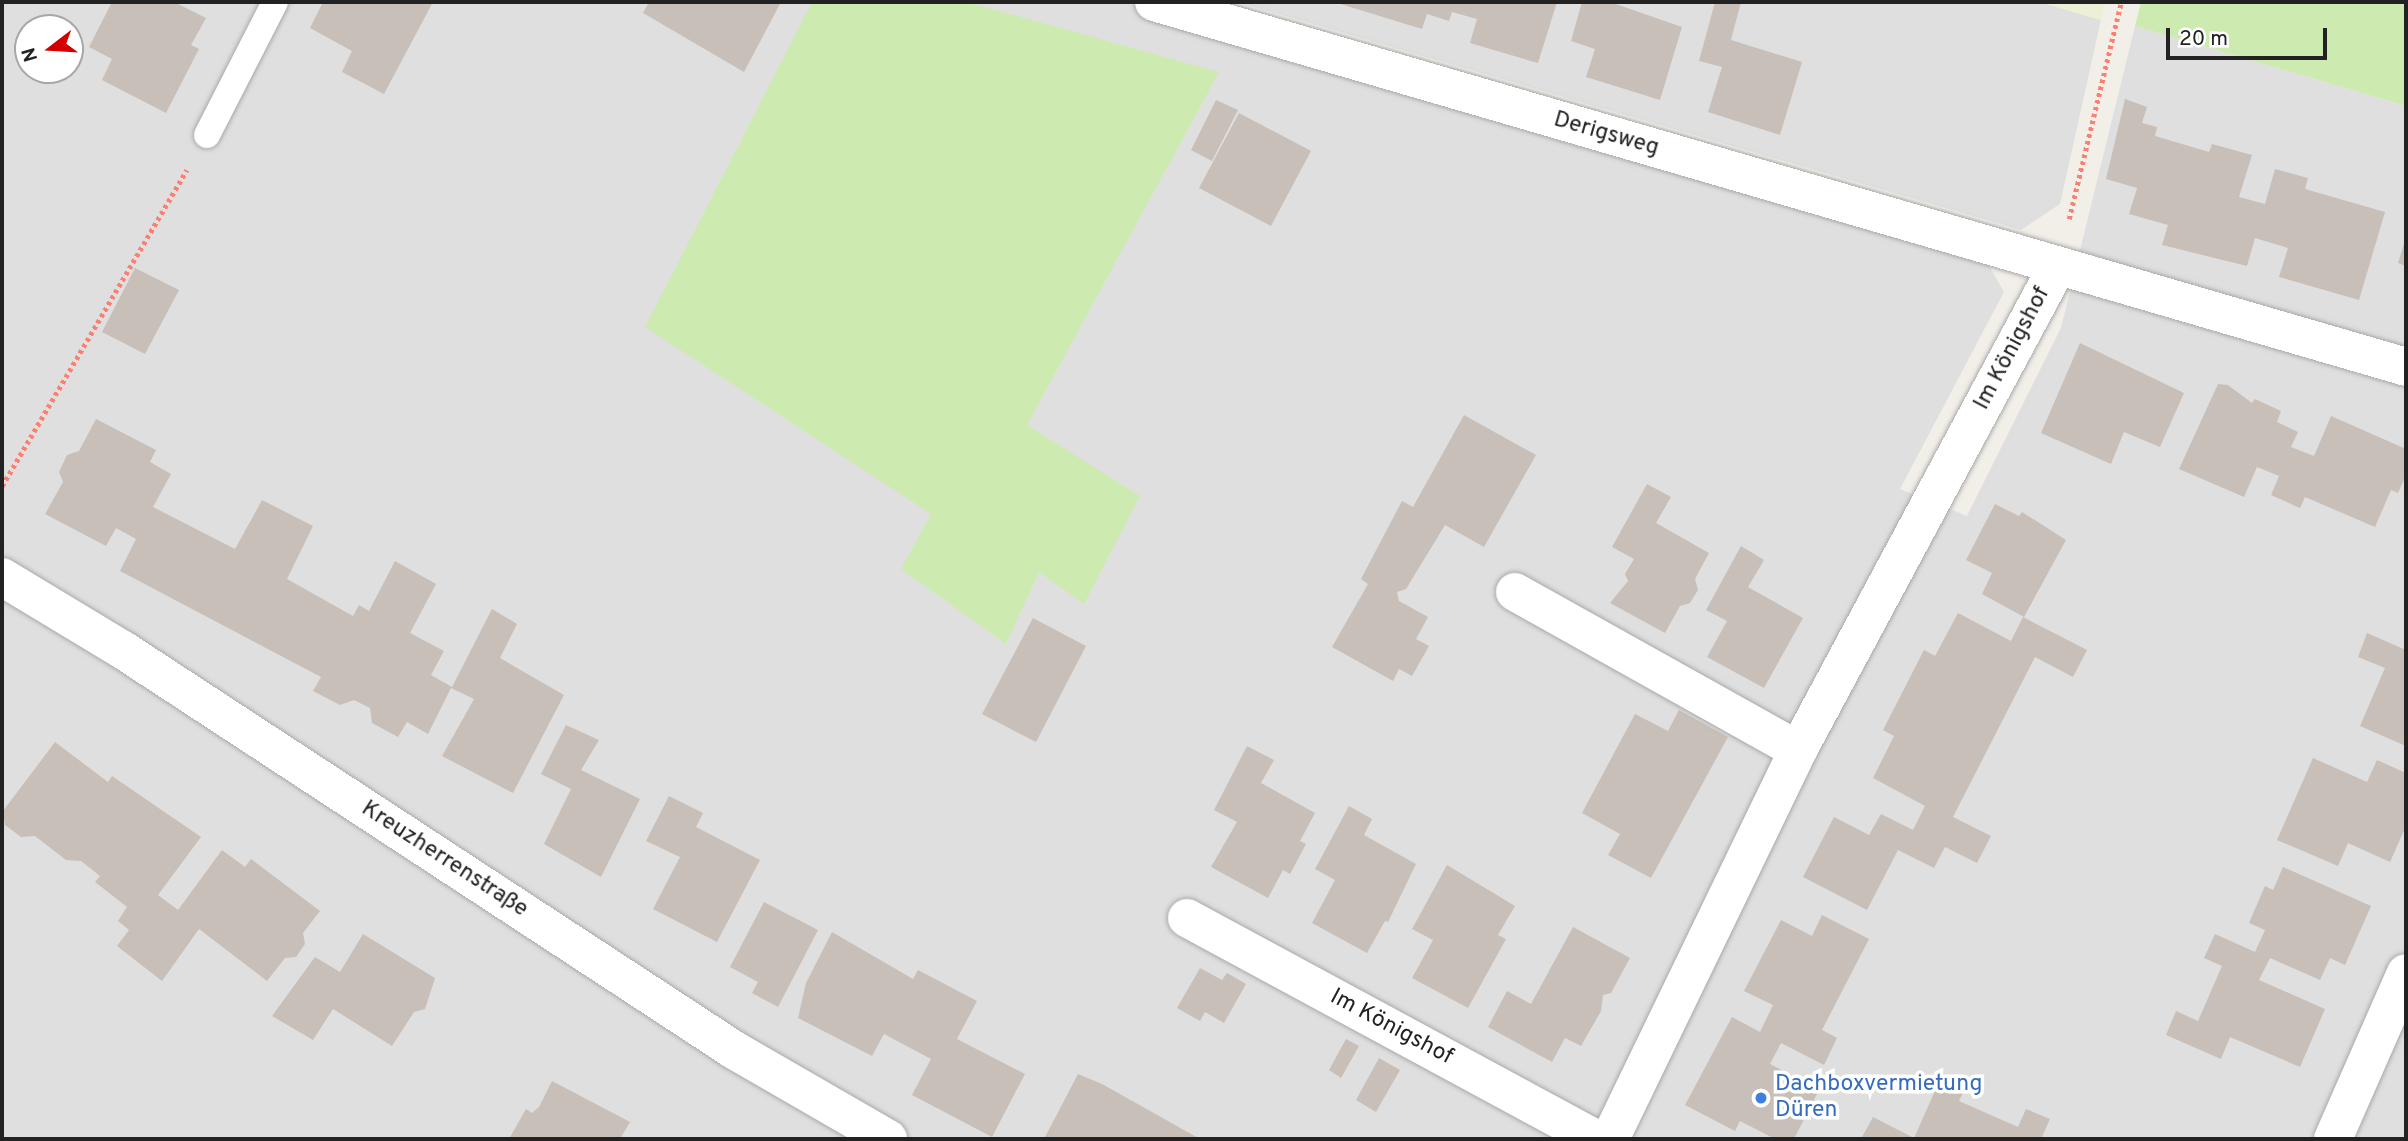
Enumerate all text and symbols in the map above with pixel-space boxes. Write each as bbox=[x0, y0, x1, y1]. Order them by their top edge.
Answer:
north arrow bbox=[14, 14, 84, 84]
scale bar bbox=[2170, 14, 2331, 58]
text: 20 m bbox=[2179, 26, 2228, 53]
text: N bbox=[17, 45, 44, 65]
street label: Derigsweg bbox=[1550, 107, 1662, 163]
street label: Im Königshof bbox=[1969, 283, 2057, 415]
street label: Kreuzherrenstraße bbox=[355, 796, 533, 924]
street label: Im Königshof bbox=[1325, 984, 1457, 1072]
place label: Dachboxvermietung Düren bbox=[1775, 1071, 1982, 1125]
marker: Dachboxvermietung Düren bbox=[1753, 1090, 1769, 1106]

